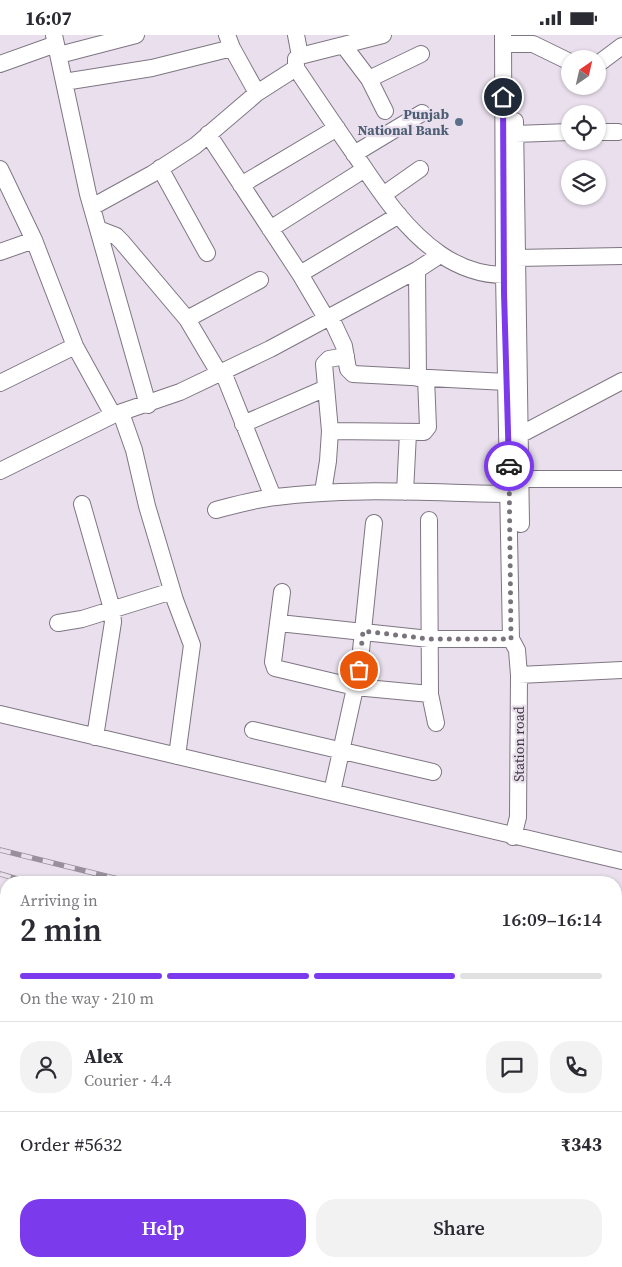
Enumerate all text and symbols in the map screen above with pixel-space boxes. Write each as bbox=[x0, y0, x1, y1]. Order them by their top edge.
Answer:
text: 16:07 bbox=[25, 5, 72, 31]
north arrow bbox=[561, 50, 606, 95]
map controls bbox=[561, 50, 606, 205]
pin bbox=[482, 76, 524, 118]
icon: home bbox=[489, 83, 517, 111]
place label: Punjab National Bank bbox=[358, 104, 450, 140]
button: locate bbox=[561, 105, 606, 150]
marker: Punjab National Bank bbox=[453, 116, 465, 128]
button: layers bbox=[561, 160, 606, 205]
courier bbox=[484, 441, 534, 491]
icon: car bbox=[495, 452, 523, 480]
pin bbox=[338, 649, 380, 691]
icon: bag bbox=[345, 656, 373, 684]
street label: Station road bbox=[509, 706, 529, 782]
text: Arriving in bbox=[20, 889, 98, 911]
text: 16:09–16:14 bbox=[502, 906, 602, 932]
text: 2 min bbox=[20, 908, 102, 952]
text: On the way · 210 m bbox=[20, 987, 154, 1009]
button: person bbox=[20, 1041, 72, 1093]
button: chat bbox=[486, 1041, 538, 1093]
button: phone bbox=[550, 1041, 602, 1093]
text: Alex bbox=[84, 1043, 123, 1069]
text: Courier · 4.4 bbox=[84, 1069, 172, 1091]
text: Order #5632 bbox=[20, 1131, 122, 1157]
text: ₹343 bbox=[561, 1131, 602, 1157]
button: Help bbox=[20, 1199, 306, 1257]
button: Share bbox=[316, 1199, 602, 1257]

